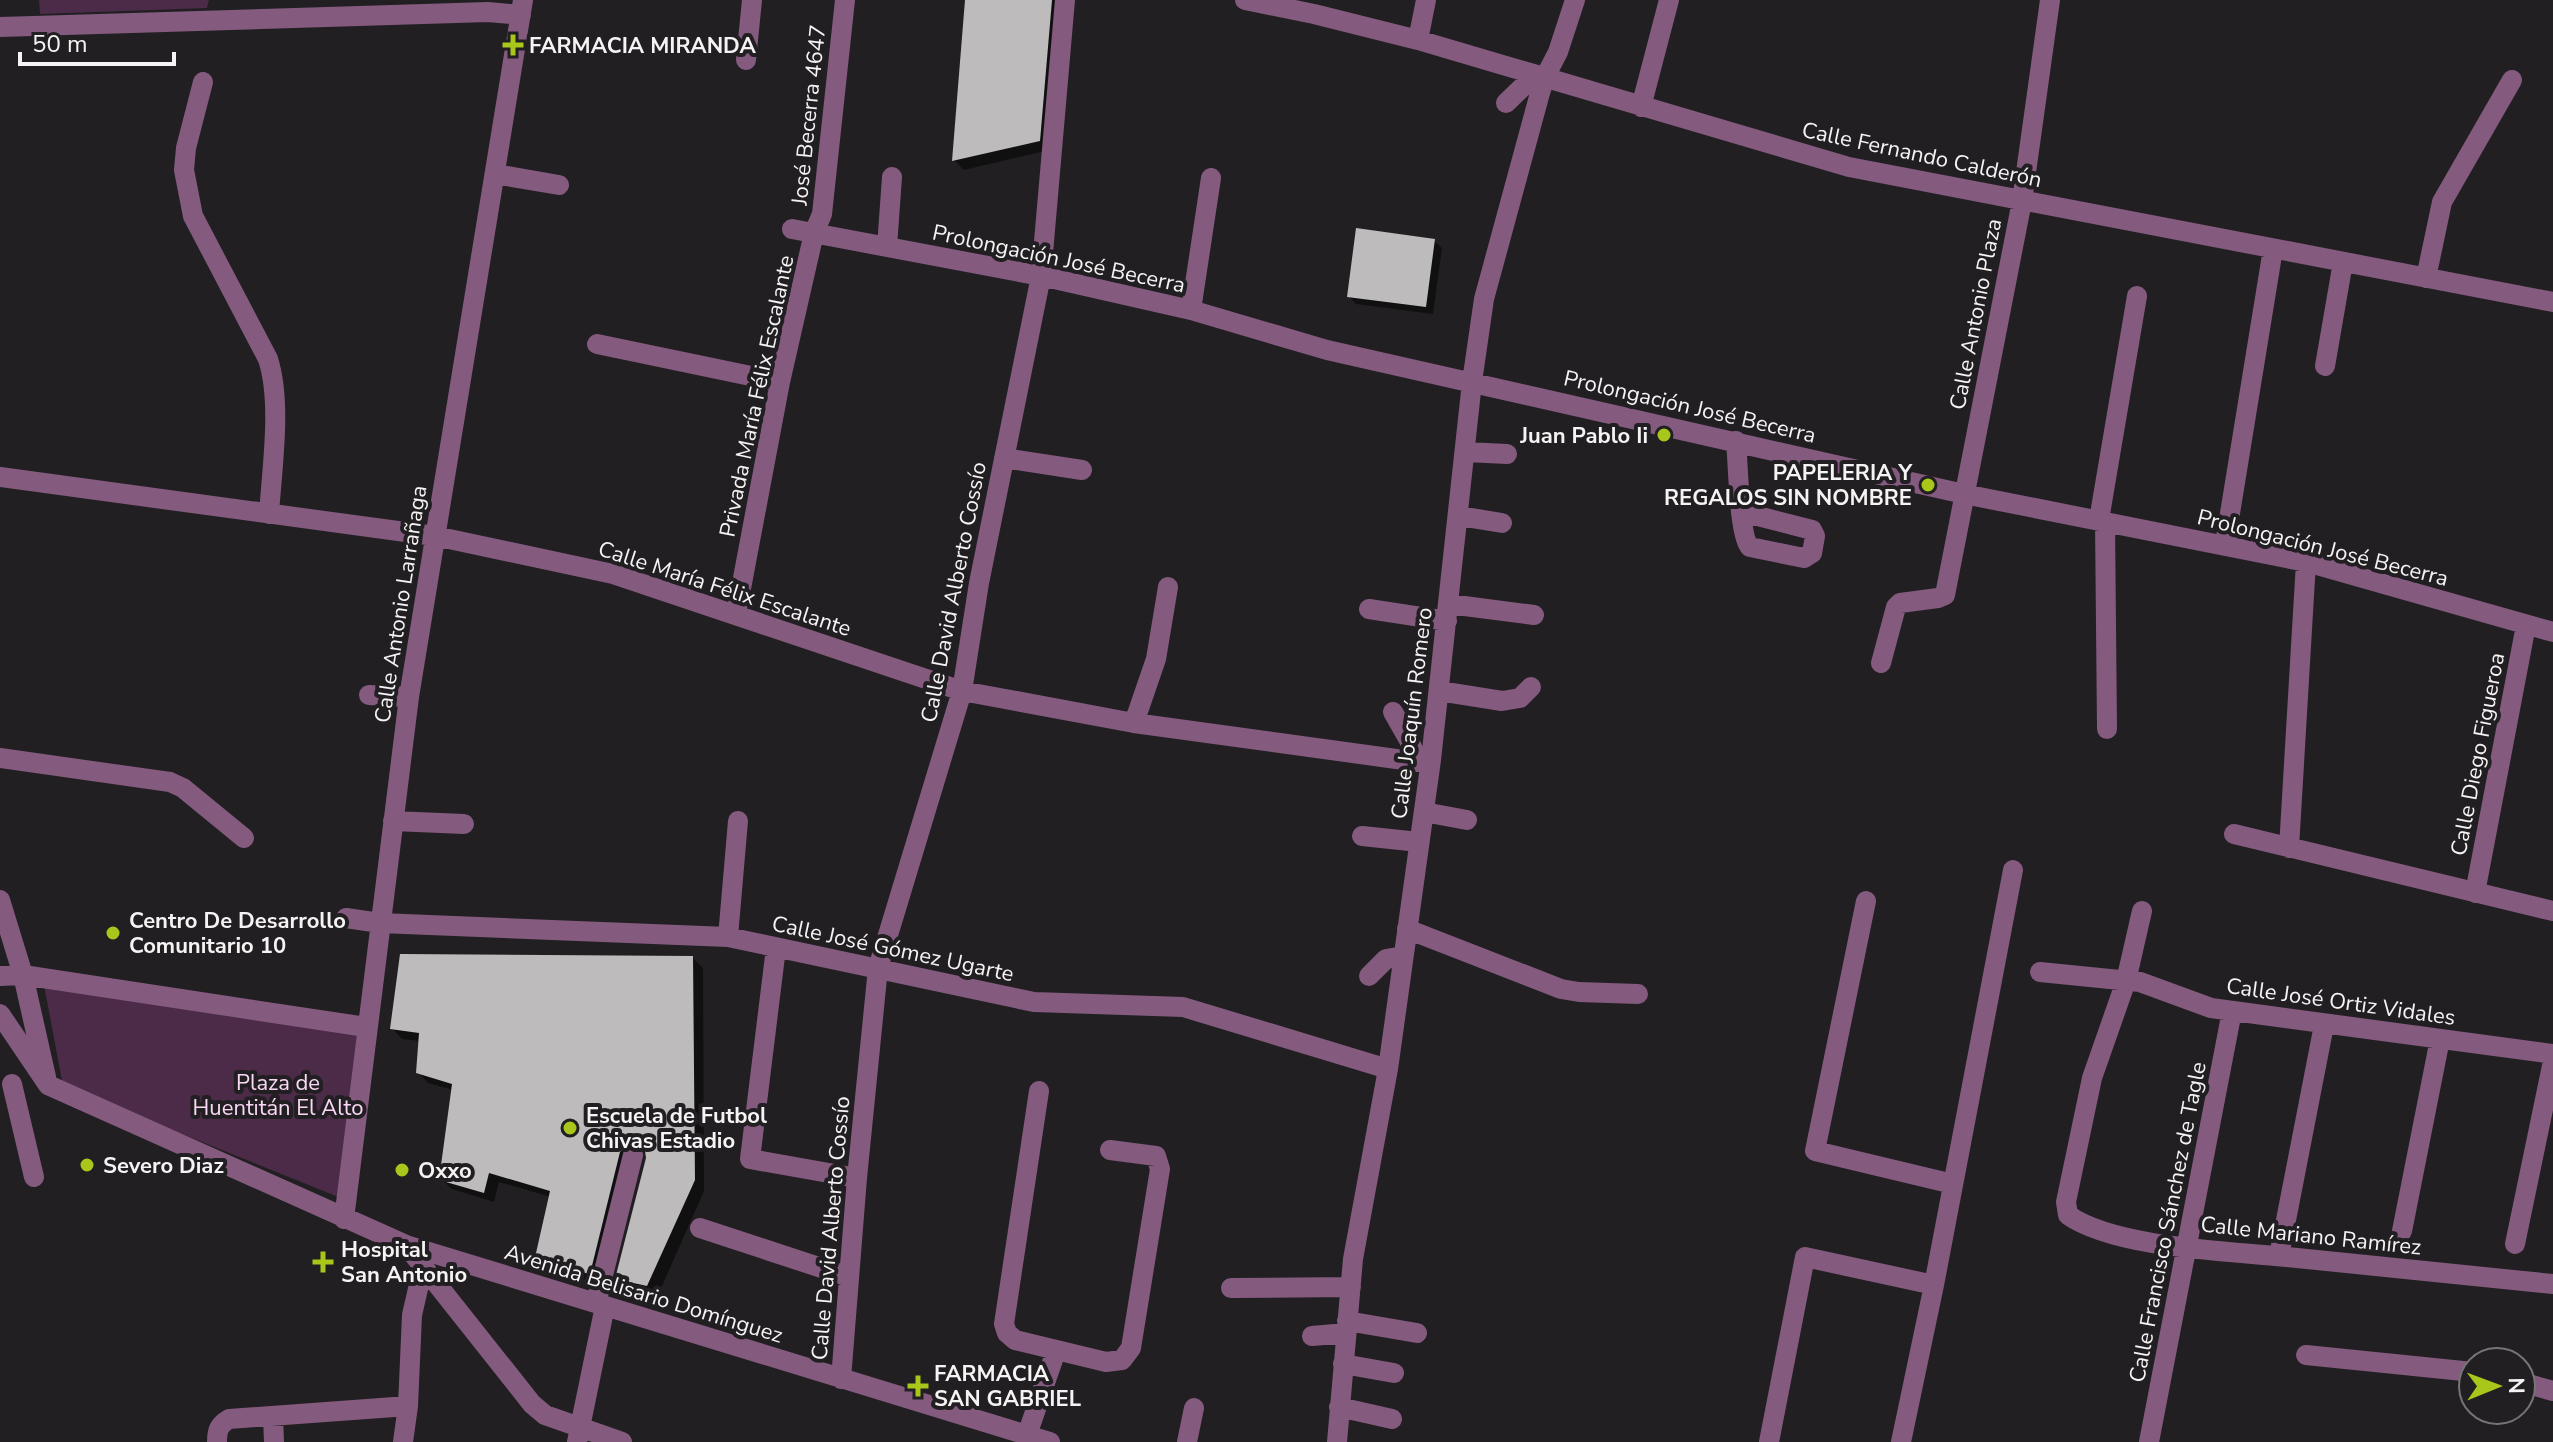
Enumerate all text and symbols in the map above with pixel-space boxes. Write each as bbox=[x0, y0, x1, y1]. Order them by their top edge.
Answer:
scale bar bbox=[20, 16, 174, 66]
street label: José Becerra 4647 bbox=[784, 23, 833, 208]
text: 50 m bbox=[32, 28, 88, 60]
place label: FARMACIA MIRANDA bbox=[529, 31, 757, 61]
marker: FARMACIA MIRANDA bbox=[504, 36, 522, 54]
street label: Calle Fernando Calderón bbox=[1799, 115, 2044, 195]
street label: Calle Antonio Plaza bbox=[1943, 216, 2009, 412]
street label: Prolongación José Becerra bbox=[930, 217, 1188, 300]
street label: Privada María Félix Escalante bbox=[712, 252, 802, 540]
street label: Prolongación José Becerra bbox=[1561, 363, 1819, 451]
place label: Juan Pablo Ii bbox=[1519, 421, 1648, 451]
marker: Juan Pablo Ii bbox=[1655, 426, 1673, 444]
place label: PAPELERIA Y REGALOS SIN NOMBRE bbox=[1664, 458, 1913, 513]
street label: Calle David Alberto Cossío bbox=[914, 459, 994, 725]
marker: PAPELERIA Y REGALOS SIN NOMBRE bbox=[1919, 476, 1937, 494]
street label: Calle Antonio Larrañaga bbox=[367, 483, 435, 725]
street label: Prolongación José Becerra bbox=[2194, 502, 2452, 594]
street label: Calle María Félix Escalante bbox=[594, 534, 855, 644]
street label: Calle Joaquín Romero bbox=[1384, 606, 1440, 821]
street label: Calle Diego Figueroa bbox=[2444, 650, 2512, 858]
place label: Centro De Desarrollo Comunitario 10 bbox=[129, 906, 346, 961]
street label: Calle José Gómez Ugarte bbox=[769, 909, 1016, 989]
marker: Centro De Desarrollo Comunitario 10 bbox=[104, 924, 122, 942]
street label: Calle José Ortiz Vidales bbox=[2224, 971, 2457, 1033]
street label: Calle Francisco Sánchez de Tagle bbox=[2122, 1059, 2214, 1385]
park label: Plaza de Huentitán El Alto bbox=[193, 1068, 363, 1123]
street label: Calle David Alberto Cossío bbox=[805, 1095, 857, 1361]
place label: Escuela de Futbol Chivas Estadio bbox=[586, 1101, 767, 1156]
marker: Escuela de Futbol Chivas Estadio bbox=[561, 1119, 579, 1137]
place label: Severo Diaz bbox=[103, 1151, 224, 1181]
marker: Severo Diaz bbox=[78, 1156, 96, 1174]
place label: Oxxo bbox=[418, 1156, 472, 1186]
marker: Oxxo bbox=[393, 1161, 411, 1179]
street label: Calle Mariano Ramírez bbox=[2199, 1209, 2423, 1263]
place label: Hospital San Antonio bbox=[341, 1235, 467, 1290]
street label: Avenida Belisario Domínguez bbox=[501, 1237, 786, 1351]
marker: Hospital San Antonio bbox=[312, 1251, 334, 1273]
north arrow bbox=[2457, 1346, 2537, 1426]
place label: FARMACIA SAN GABRIEL bbox=[934, 1359, 1081, 1414]
marker: FARMACIA SAN GABRIEL bbox=[909, 1377, 927, 1395]
text: N bbox=[2501, 1377, 2531, 1394]

